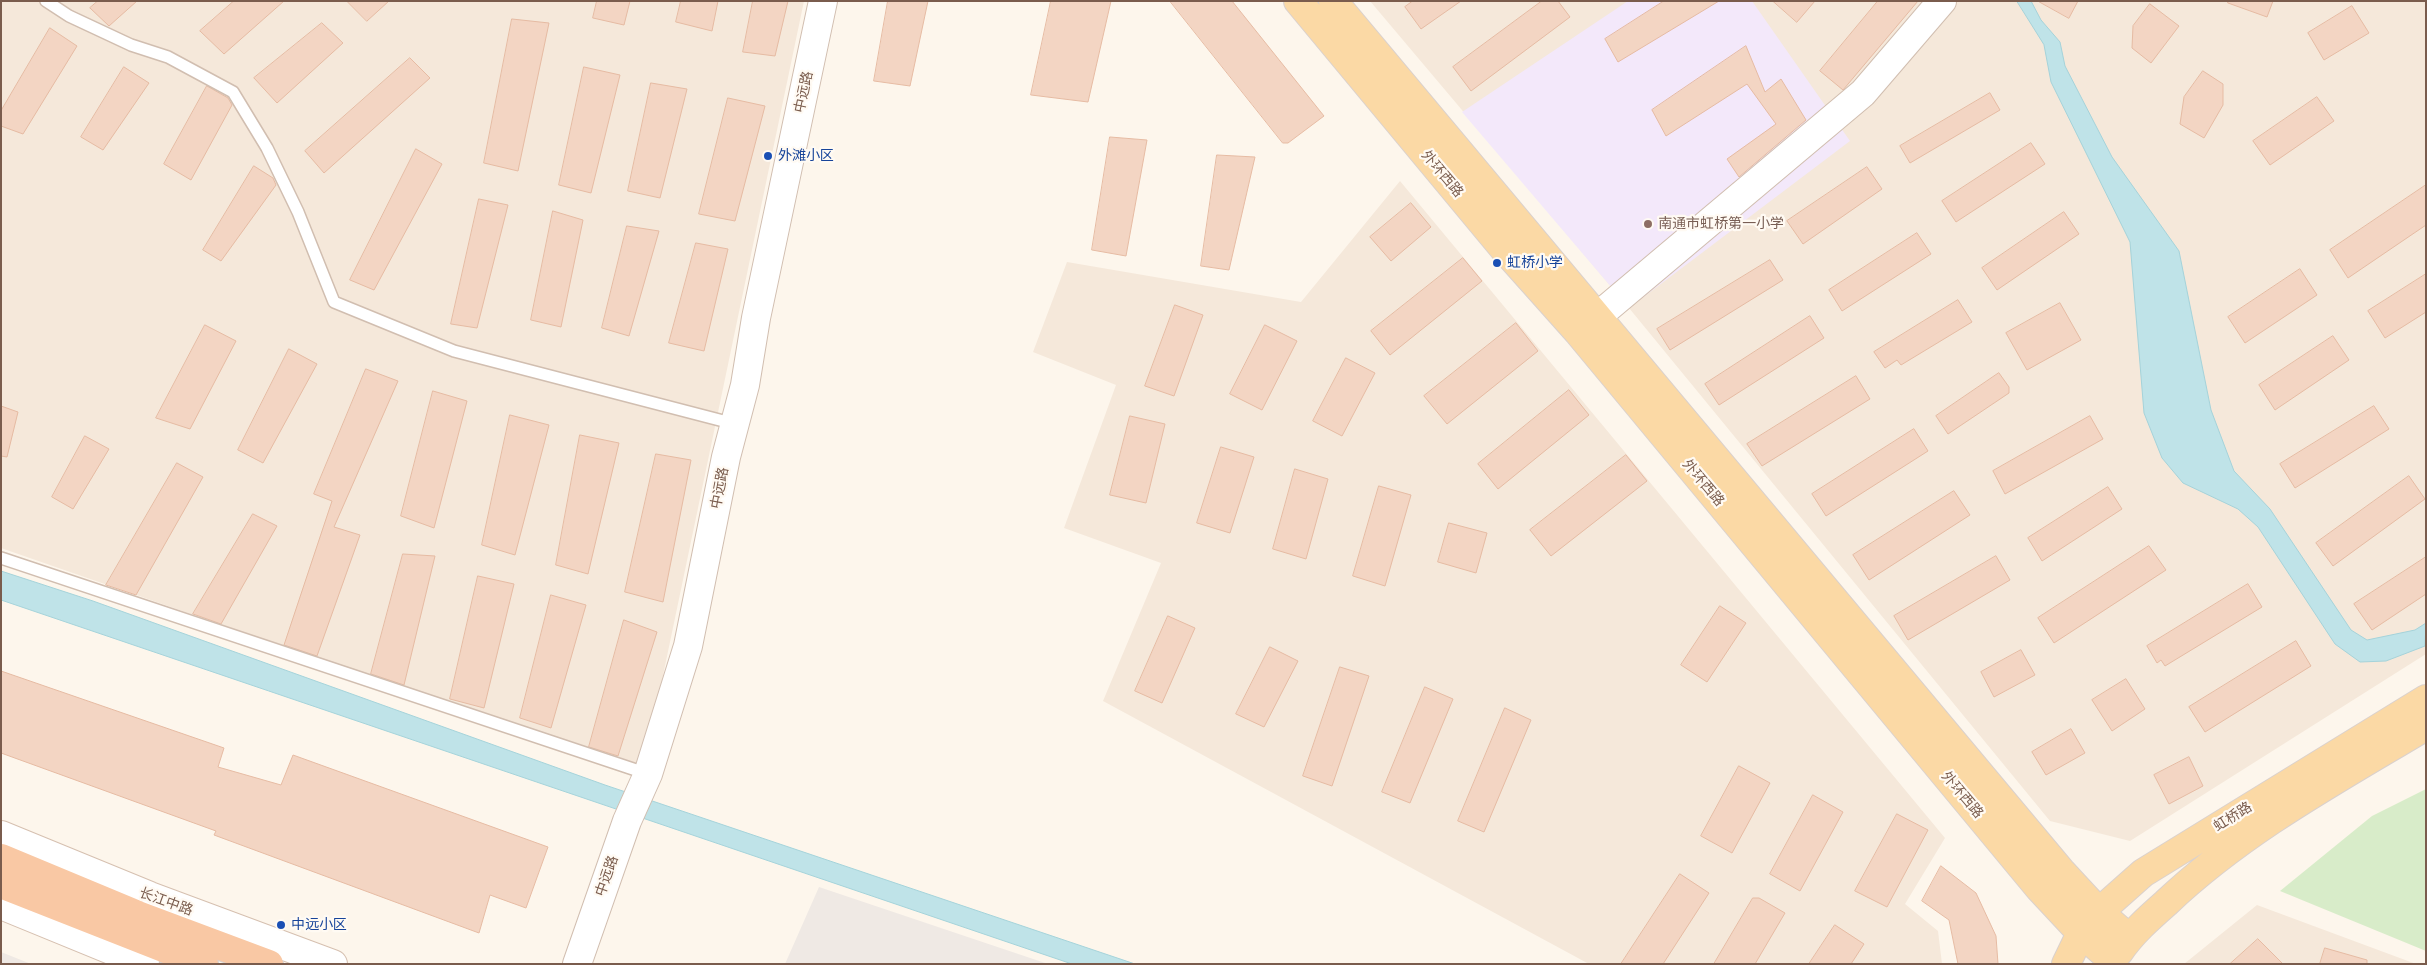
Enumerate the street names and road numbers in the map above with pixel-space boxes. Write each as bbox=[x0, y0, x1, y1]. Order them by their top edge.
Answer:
street label: 中远路 bbox=[791, 70, 817, 114]
street label: 外环西路 bbox=[1418, 147, 1466, 201]
street label: 外环西路 bbox=[1679, 456, 1727, 510]
street label: 中远路 bbox=[708, 466, 732, 510]
street label: 外环西路 bbox=[1938, 768, 1986, 822]
street label: 虹桥路 bbox=[2211, 799, 2255, 835]
street label: 中远路 bbox=[592, 853, 622, 899]
street label: 长江中路 bbox=[137, 885, 195, 919]

